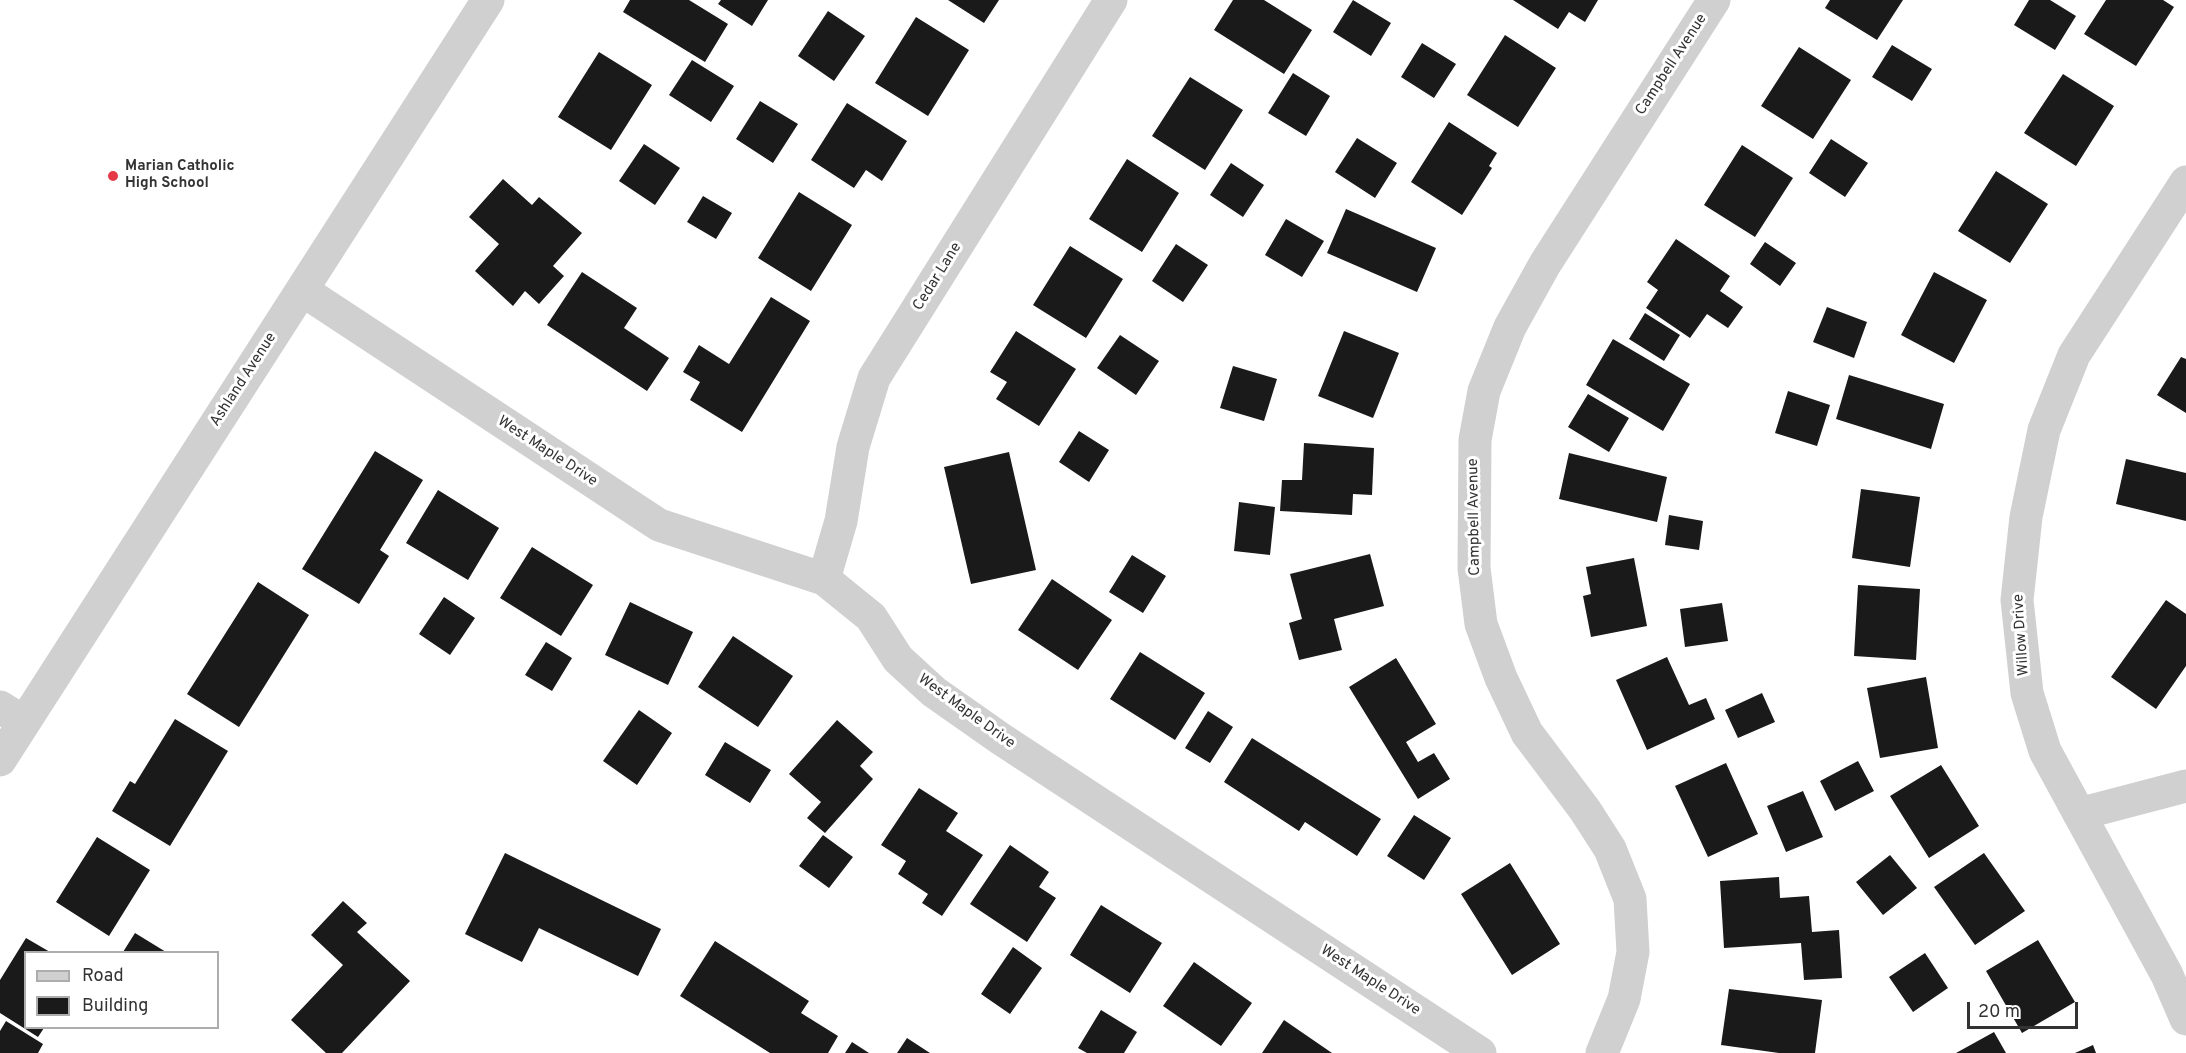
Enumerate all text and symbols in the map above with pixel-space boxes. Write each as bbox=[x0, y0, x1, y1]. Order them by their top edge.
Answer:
street label: Campbell Avenue bbox=[1632, 11, 1712, 119]
place label: Marian Catholic High School bbox=[125, 158, 235, 193]
marker: Marian Catholic High School bbox=[106, 169, 120, 183]
street label: Cedar Lane bbox=[910, 239, 966, 315]
street label: Ashland Avenue bbox=[207, 330, 281, 430]
street label: West Maple Drive bbox=[494, 413, 600, 491]
street label: Campbell Avenue bbox=[1465, 458, 1485, 576]
street label: Willow Drive bbox=[2010, 593, 2034, 677]
street label: West Maple Drive bbox=[914, 671, 1018, 753]
street label: West Maple Drive bbox=[1317, 942, 1423, 1020]
legend bbox=[24, 951, 219, 1029]
text: Road bbox=[82, 965, 124, 988]
scale bar bbox=[1970, 990, 2081, 1028]
text: Building bbox=[82, 995, 148, 1018]
text: 20 m bbox=[1978, 1001, 2020, 1024]

